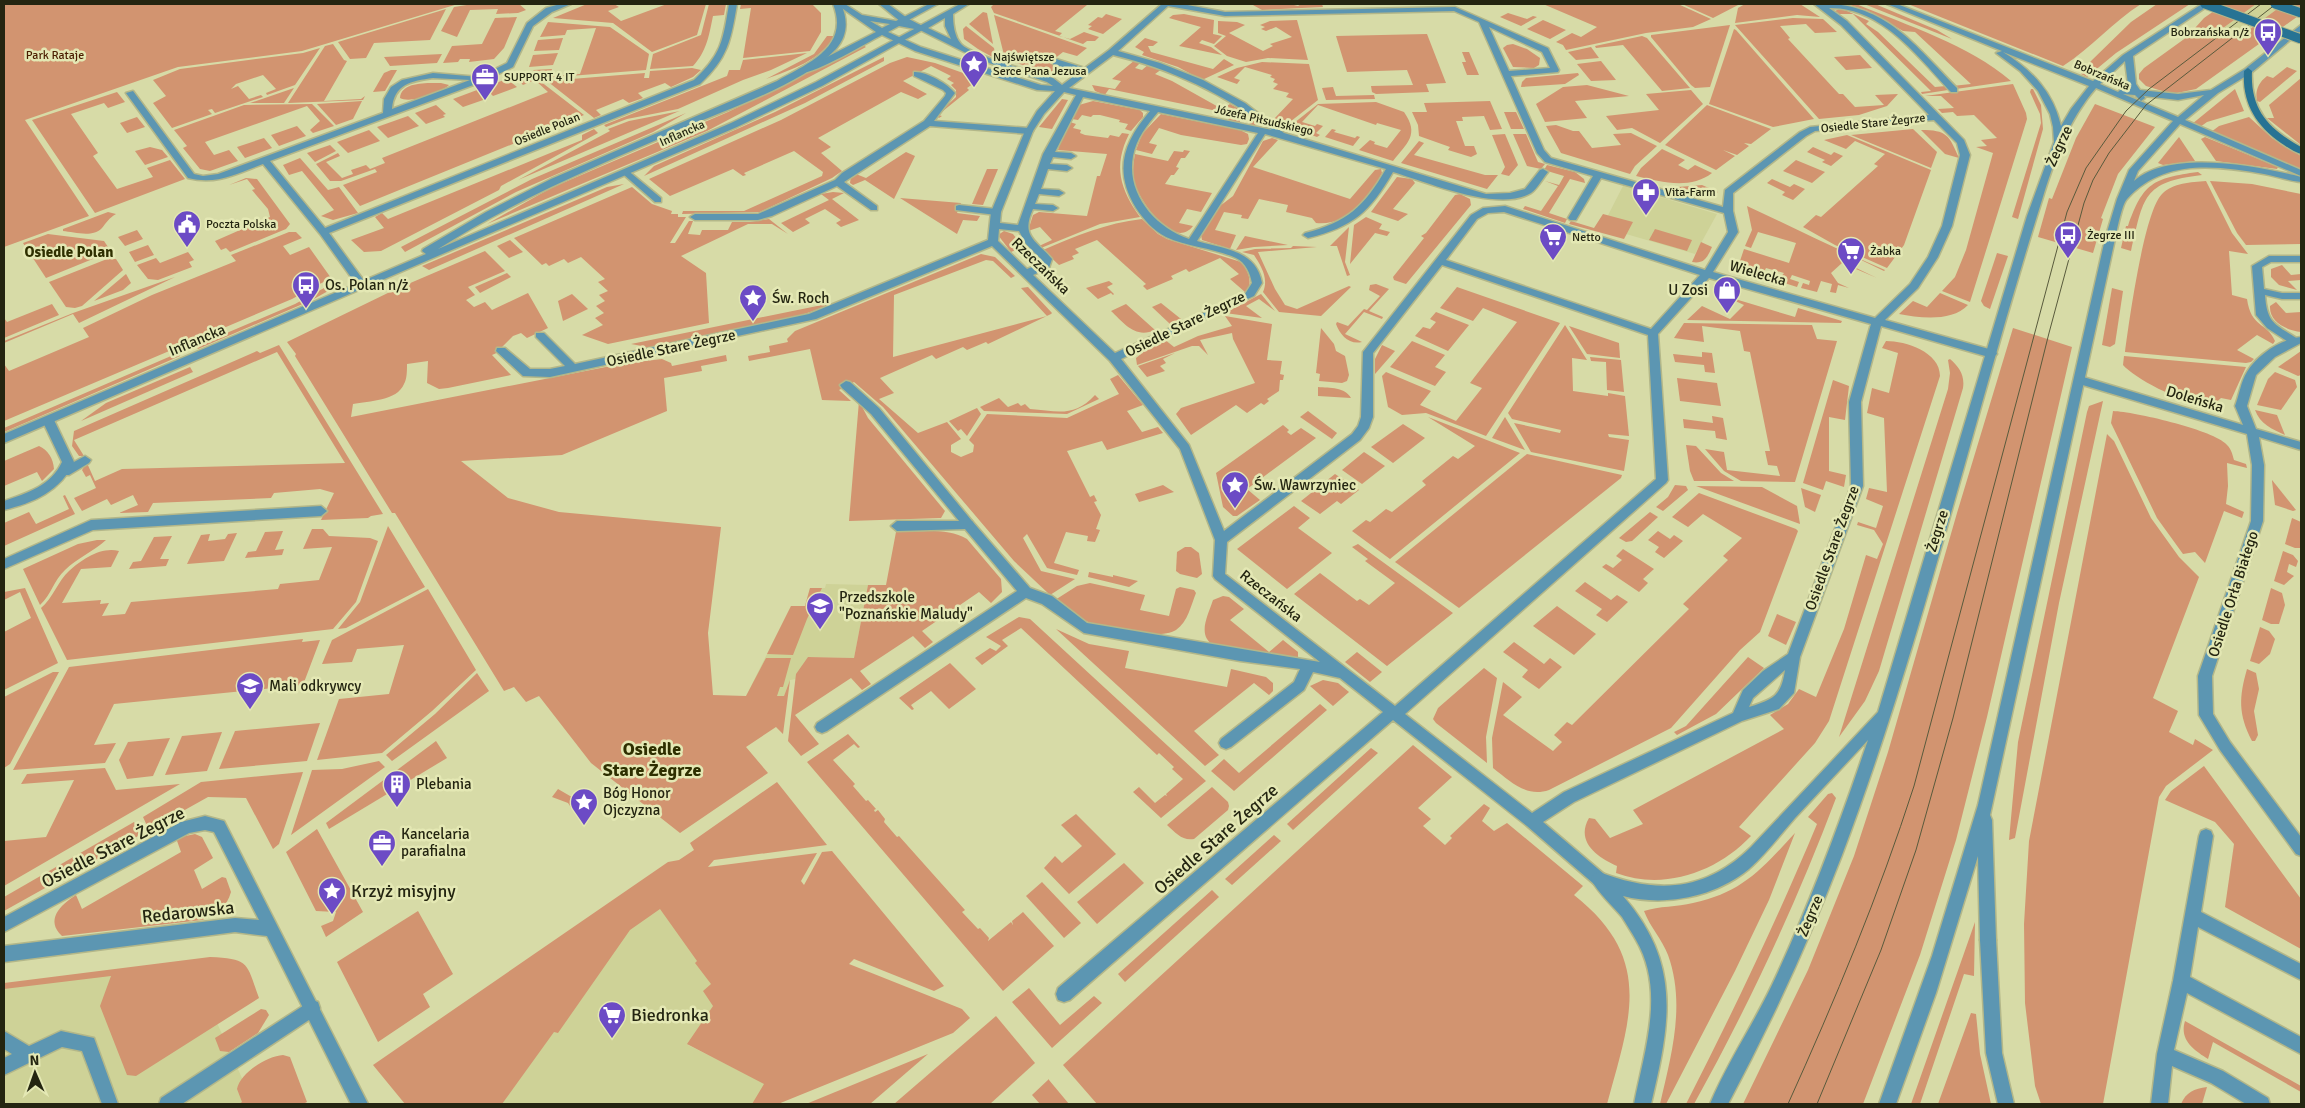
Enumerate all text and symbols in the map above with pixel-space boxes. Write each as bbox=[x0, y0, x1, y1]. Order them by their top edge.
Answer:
bus stop icon: Bobrzańska n/ż bbox=[2253, 17, 2283, 56]
place label: Bobrzańska n/ż bbox=[2170, 25, 2249, 40]
park label: Park Rataje bbox=[26, 48, 84, 63]
place icon: Najświętsze Serce Pana Jezusa bbox=[959, 49, 989, 88]
place label: Najświętsze Serce Pana Jezusa bbox=[993, 50, 1087, 79]
street label: Bobrzańska bbox=[2071, 57, 2132, 94]
office icon: SUPPORT 4 IT bbox=[470, 62, 500, 101]
place label: SUPPORT 4 IT bbox=[504, 70, 574, 85]
street label: Józefa Piłsudskiego bbox=[1213, 102, 1315, 139]
street label: Osiedle Polan bbox=[512, 109, 582, 149]
street label: Osiedle Stare Żegrze bbox=[1820, 111, 1926, 136]
street label: Inflancka bbox=[657, 117, 707, 150]
street label: Żegrze bbox=[2042, 123, 2076, 169]
pharmacy icon: Vita-Farm bbox=[1631, 177, 1661, 216]
place label: Vita-Farm bbox=[1665, 185, 1716, 200]
public building icon: Poczta Polska bbox=[172, 209, 202, 248]
place label: Poczta Polska bbox=[206, 217, 276, 232]
bus stop icon: Żegrze III bbox=[2053, 220, 2083, 259]
supermarket icon: Netto bbox=[1538, 222, 1568, 261]
place label: Żegrze III bbox=[2087, 228, 2135, 243]
place label: Netto bbox=[1572, 230, 1601, 245]
street label: Rzeczańska bbox=[1008, 234, 1074, 298]
supermarket icon: Żabka bbox=[1836, 236, 1866, 275]
district label: Osiedle Polan bbox=[25, 243, 113, 261]
place label: Żabka bbox=[1870, 244, 1901, 259]
street label: Wielecka bbox=[1727, 256, 1789, 290]
bus stop icon: Os. Polan n/ż bbox=[291, 270, 321, 309]
shop icon: U Zosi bbox=[1712, 275, 1742, 314]
place label: Os. Polan n/ż bbox=[325, 276, 409, 294]
place label: U Zosi bbox=[1668, 281, 1708, 299]
place icon: Św. Roch bbox=[738, 283, 768, 322]
street label: Osiedle Stare Żegrze bbox=[1122, 287, 1248, 361]
place label: Św. Roch bbox=[772, 288, 829, 307]
street label: Inflancka bbox=[166, 320, 228, 360]
street label: Osiedle Stare Żegrze bbox=[605, 326, 737, 370]
street label: Doleńska bbox=[2164, 382, 2226, 416]
place icon: Św. Wawrzyniec bbox=[1220, 470, 1250, 509]
place label: Św. Wawrzyniec bbox=[1254, 475, 1356, 494]
street label: Osiedle Stare Żegrze bbox=[1801, 483, 1863, 613]
street label: Żegrze bbox=[1922, 508, 1952, 554]
street label: Osiedle Orła Białego bbox=[2204, 529, 2262, 659]
street label: Rzeczańska bbox=[1236, 566, 1306, 626]
place label: Przedszkole "Poznańskie Maludy" bbox=[839, 588, 973, 623]
school or university icon: Przedszkole "Poznańskie Maludy" bbox=[805, 591, 835, 630]
school or university icon: Mali odkrywcy bbox=[235, 671, 265, 710]
place label: Mali odkrywcy bbox=[269, 677, 361, 695]
district label: Osiedle Stare Żegrze bbox=[603, 738, 701, 781]
building icon: Plebania bbox=[382, 769, 412, 808]
place label: Plebania bbox=[416, 775, 472, 793]
street label: Osiedle Stare Żegrze bbox=[1149, 779, 1283, 899]
place label: Bóg Honor Ojczyzna bbox=[603, 784, 671, 819]
place icon: Bóg Honor Ojczyzna bbox=[569, 787, 599, 826]
street label: Osiedle Stare Żegrze bbox=[38, 801, 188, 893]
place label: Kancelaria parafialna bbox=[401, 825, 470, 860]
office icon: Kancelaria parafialna bbox=[367, 828, 397, 867]
place icon: Krzyż misyjny bbox=[317, 876, 347, 915]
place label: Krzyż misyjny bbox=[351, 880, 456, 902]
street label: Żegrze bbox=[1793, 893, 1827, 939]
street label: Redarowska bbox=[141, 896, 235, 928]
supermarket icon: Biedronka bbox=[597, 1000, 627, 1039]
place label: Biedronka bbox=[631, 1004, 709, 1026]
north arrow bbox=[10, 1048, 60, 1098]
text: N bbox=[29, 1052, 40, 1069]

